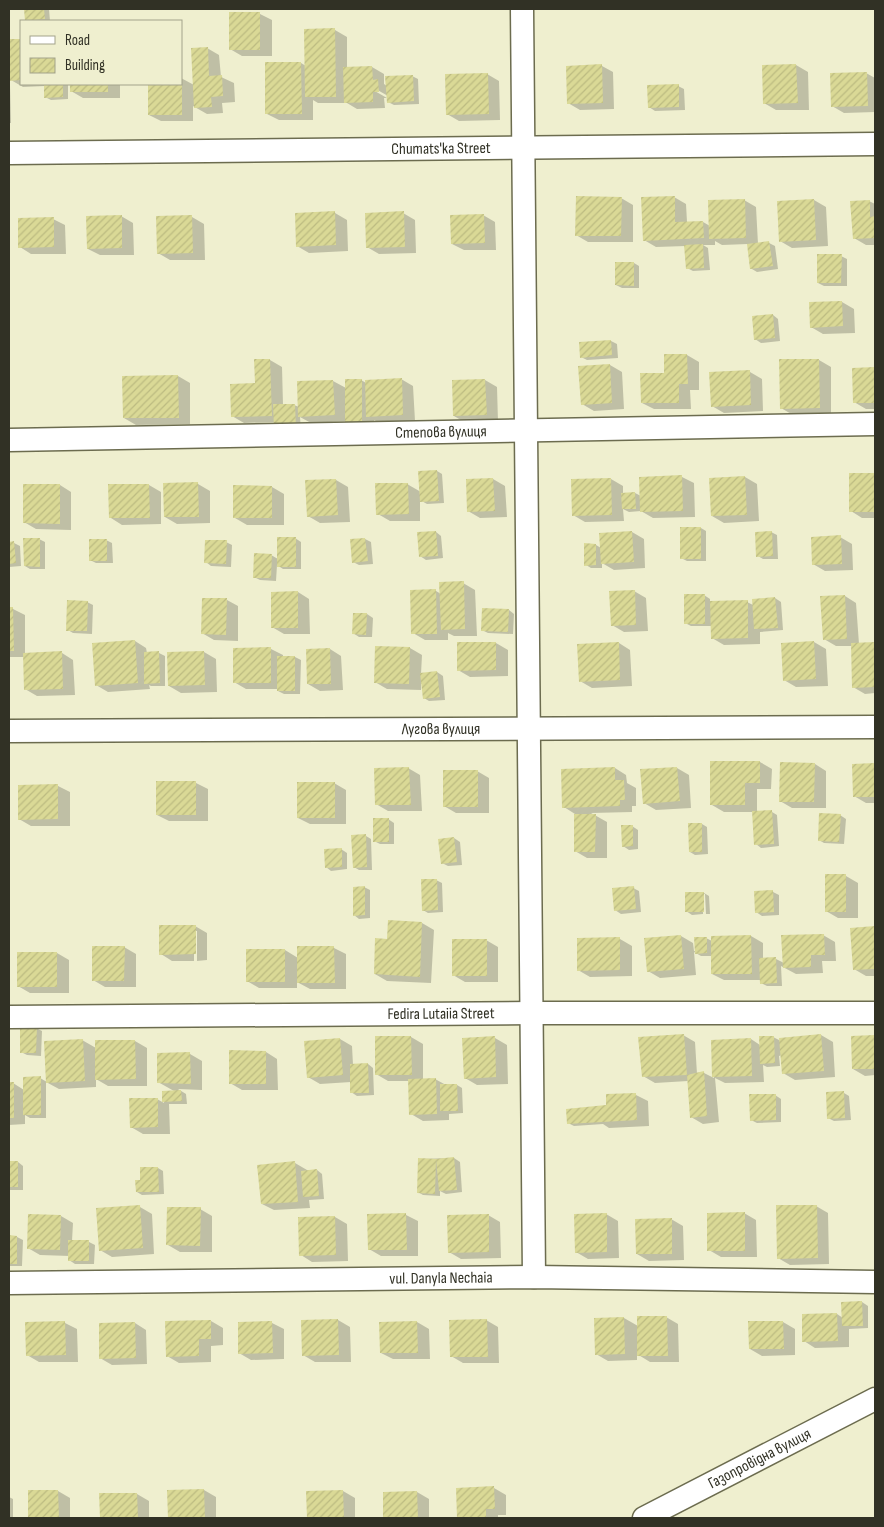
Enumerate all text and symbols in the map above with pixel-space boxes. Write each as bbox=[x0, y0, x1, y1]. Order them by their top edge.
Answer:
legend bbox=[20, 20, 182, 85]
text: Road bbox=[65, 31, 90, 50]
text: Building bbox=[65, 56, 105, 75]
street label: Chumats'ka Street bbox=[391, 138, 491, 159]
street label: Степова вулиця bbox=[395, 422, 487, 442]
street label: Лугова вулиця bbox=[401, 719, 480, 739]
street label: Fedira Lutaiia Street bbox=[387, 1004, 495, 1024]
street label: vul. Danyla Nechaia bbox=[389, 1268, 493, 1288]
street label: Газопровідна вулиця bbox=[705, 1424, 814, 1493]

